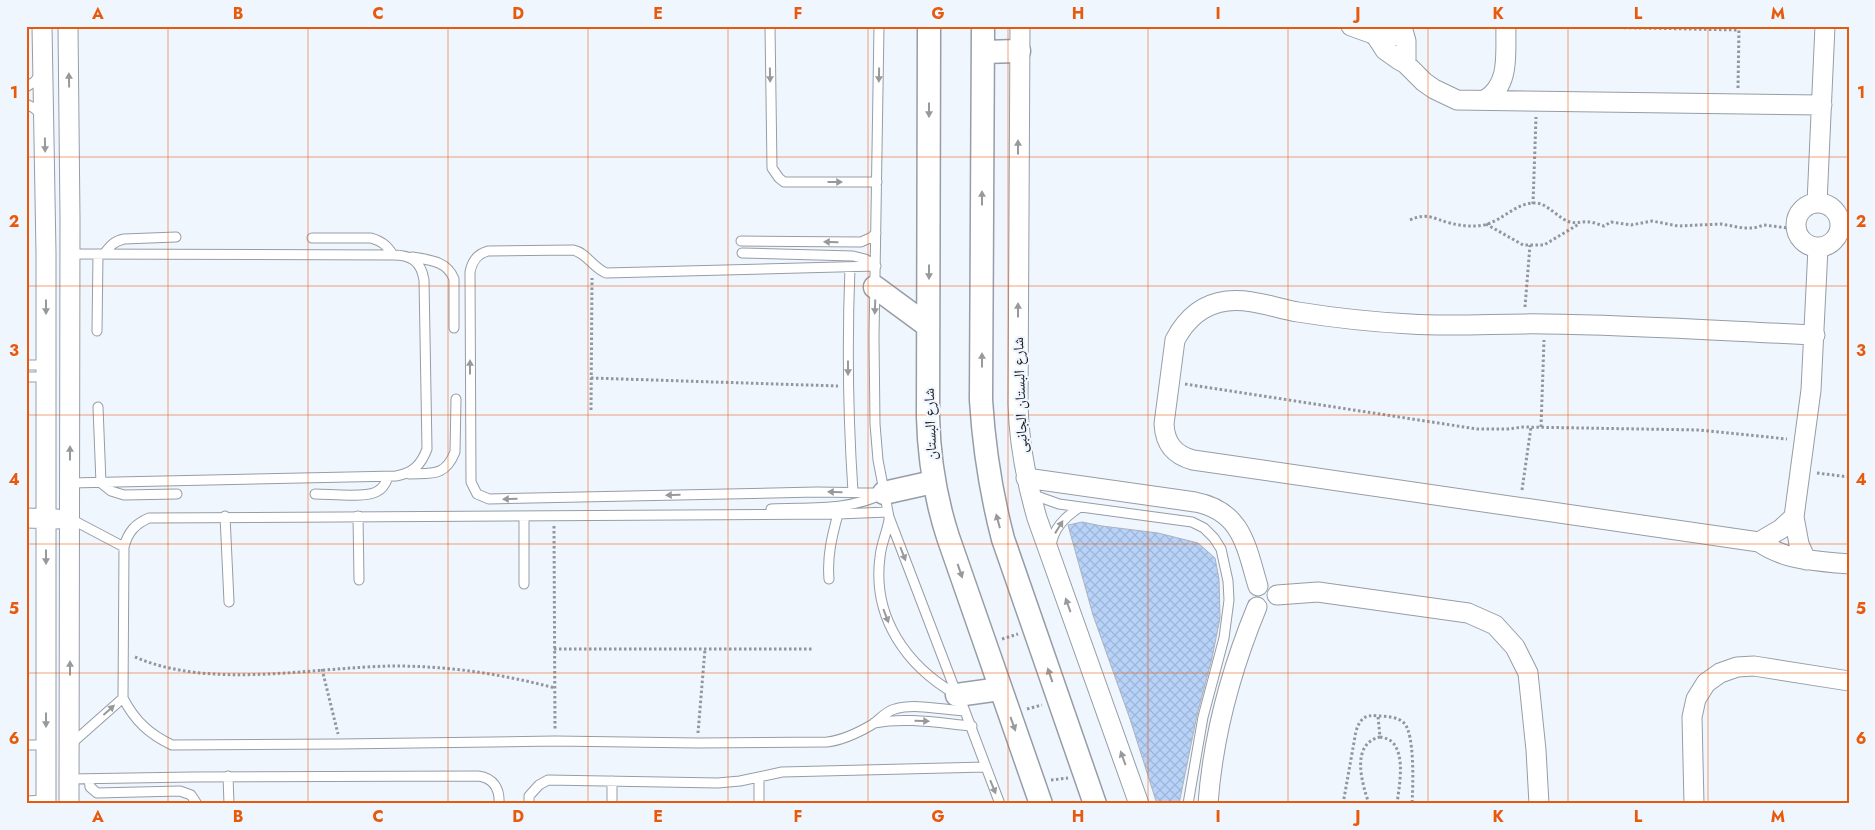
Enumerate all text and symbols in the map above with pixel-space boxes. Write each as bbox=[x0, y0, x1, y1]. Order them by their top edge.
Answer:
text: A bbox=[91, 2, 104, 25]
text: B bbox=[233, 2, 243, 25]
text: C bbox=[372, 2, 384, 25]
text: D bbox=[512, 2, 524, 25]
text: E bbox=[653, 2, 663, 25]
text: F bbox=[794, 2, 802, 25]
text: G bbox=[931, 2, 945, 25]
text: H bbox=[1072, 2, 1084, 25]
text: I bbox=[1215, 2, 1221, 25]
text: J bbox=[1352, 2, 1361, 25]
text: K bbox=[1492, 2, 1504, 25]
text: L bbox=[1634, 2, 1643, 25]
text: M bbox=[1771, 2, 1785, 25]
one-way arrow bbox=[767, 67, 775, 83]
one-way arrow bbox=[874, 67, 882, 83]
one-way arrow bbox=[64, 72, 72, 88]
text: 1 bbox=[10, 81, 18, 104]
text: 1 bbox=[1857, 81, 1865, 104]
one-way arrow bbox=[925, 102, 933, 118]
one-way arrow bbox=[41, 137, 49, 153]
one-way arrow bbox=[1014, 139, 1022, 155]
one-way arrow bbox=[827, 178, 843, 186]
one-way arrow bbox=[978, 190, 986, 206]
text: 2 bbox=[9, 210, 19, 233]
text: 2 bbox=[1856, 210, 1866, 233]
one-way arrow bbox=[822, 238, 838, 246]
one-way arrow bbox=[925, 265, 933, 281]
one-way arrow bbox=[42, 300, 50, 316]
one-way arrow bbox=[871, 300, 879, 316]
one-way arrow bbox=[1014, 302, 1022, 318]
street label: شارع البستان الجانبى bbox=[1007, 337, 1033, 453]
text: 3 bbox=[9, 339, 19, 362]
text: 3 bbox=[1856, 339, 1866, 362]
one-way arrow bbox=[978, 352, 986, 368]
one-way arrow bbox=[466, 359, 474, 375]
one-way arrow bbox=[844, 360, 852, 376]
street label: شارع البستان bbox=[918, 387, 942, 460]
one-way arrow bbox=[66, 444, 74, 460]
text: 4 bbox=[8, 468, 20, 491]
text: 4 bbox=[1855, 468, 1867, 491]
one-way arrow bbox=[827, 488, 843, 496]
one-way arrow bbox=[664, 491, 680, 499]
one-way arrow bbox=[502, 495, 518, 503]
one-way arrow bbox=[994, 514, 1002, 529]
one-way arrow bbox=[1054, 521, 1063, 534]
one-way arrow bbox=[899, 547, 907, 562]
one-way arrow bbox=[42, 550, 50, 566]
one-way arrow bbox=[956, 564, 964, 579]
text: 5 bbox=[9, 597, 19, 620]
one-way arrow bbox=[1064, 597, 1072, 612]
text: 5 bbox=[1856, 597, 1866, 620]
one-way arrow bbox=[883, 609, 891, 623]
one-way arrow bbox=[66, 659, 74, 675]
one-way arrow bbox=[1046, 667, 1054, 682]
one-way arrow bbox=[103, 704, 115, 716]
one-way arrow bbox=[42, 712, 50, 728]
one-way arrow bbox=[1010, 717, 1017, 732]
one-way arrow bbox=[914, 718, 930, 726]
text: 6 bbox=[9, 727, 19, 750]
text: 6 bbox=[1856, 727, 1866, 750]
one-way arrow bbox=[1119, 750, 1127, 765]
one-way arrow bbox=[990, 780, 998, 794]
text: A bbox=[91, 805, 104, 828]
text: B bbox=[233, 805, 243, 828]
text: C bbox=[372, 805, 384, 828]
text: D bbox=[512, 805, 524, 828]
text: E bbox=[653, 805, 663, 828]
text: F bbox=[794, 805, 802, 828]
text: G bbox=[931, 805, 945, 828]
text: H bbox=[1072, 805, 1084, 828]
text: I bbox=[1215, 805, 1221, 828]
text: J bbox=[1352, 805, 1361, 828]
text: K bbox=[1492, 805, 1504, 828]
text: L bbox=[1634, 805, 1643, 828]
text: M bbox=[1771, 805, 1785, 828]

